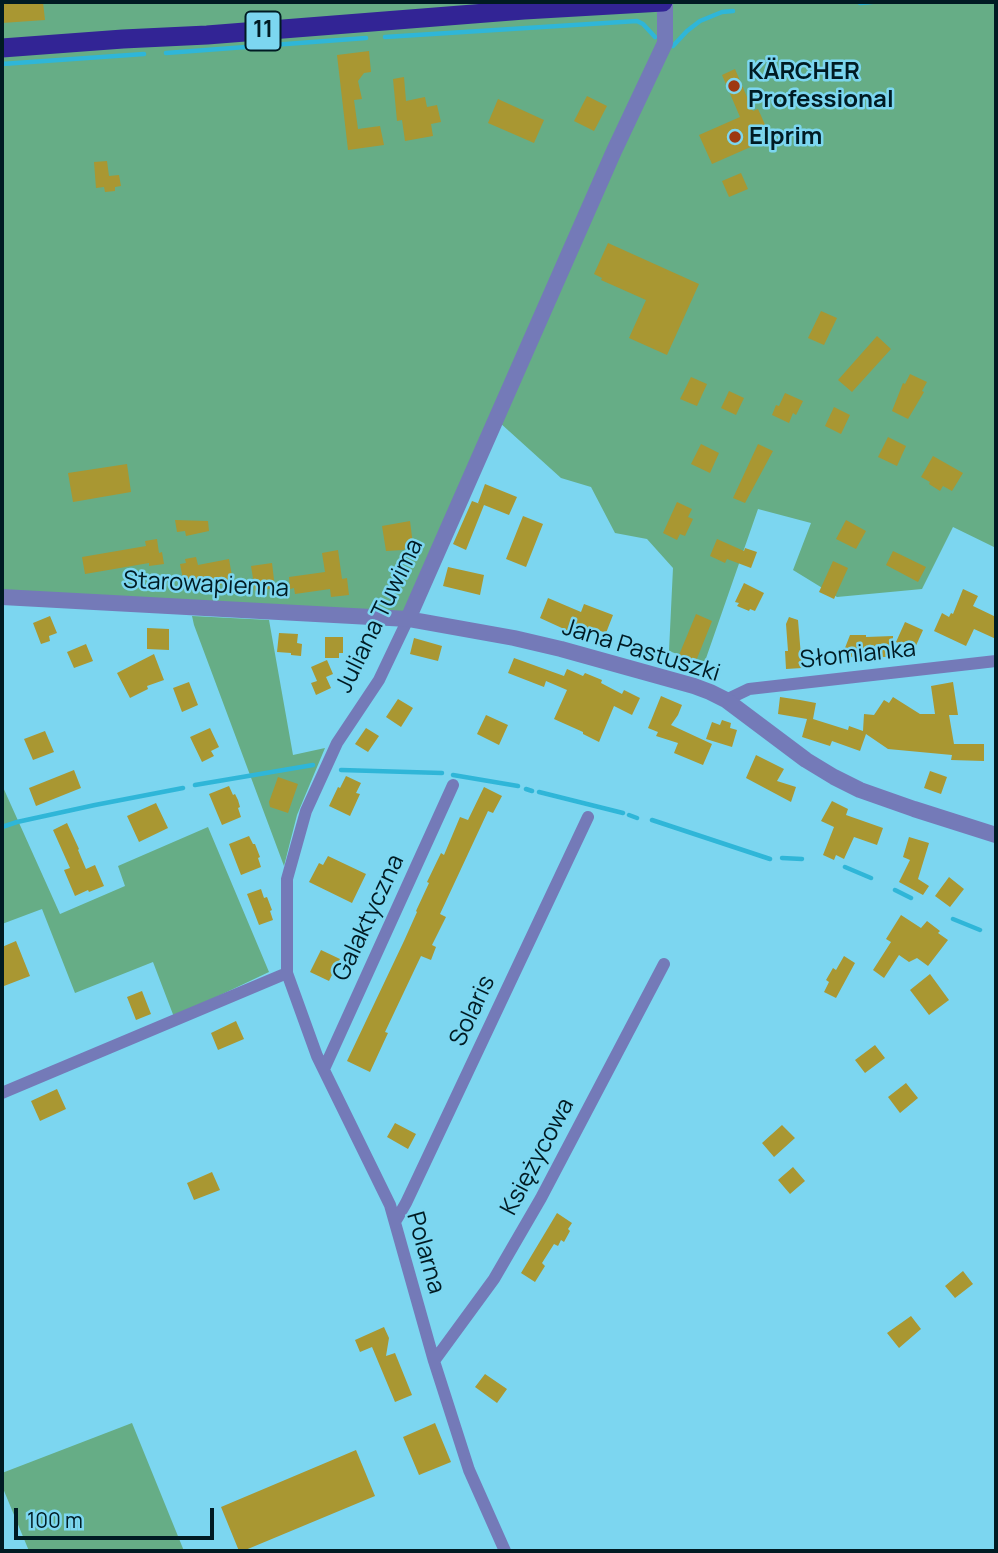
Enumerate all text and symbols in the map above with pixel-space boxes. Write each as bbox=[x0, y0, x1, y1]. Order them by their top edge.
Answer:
road number: 11 bbox=[246, 12, 280, 50]
place label: KÄRCHER Professional bbox=[748, 58, 894, 114]
marker: KÄRCHER Professional bbox=[726, 78, 742, 94]
place label: Elprim bbox=[749, 123, 822, 151]
marker: Elprim bbox=[727, 129, 743, 145]
street label: Juliana Tuwima bbox=[330, 534, 430, 698]
street label: Starowapienna bbox=[122, 566, 290, 604]
street label: Jana Pastuszki bbox=[559, 613, 723, 689]
street label: Słomianka bbox=[799, 635, 917, 675]
street label: Galaktyczna bbox=[327, 850, 411, 986]
street label: Solaris bbox=[444, 971, 502, 1051]
street label: Księżycowa bbox=[495, 1094, 581, 1220]
street label: Polarna bbox=[400, 1209, 450, 1297]
scale bar bbox=[18, 1494, 217, 1538]
text: 100 m bbox=[27, 1506, 83, 1534]

